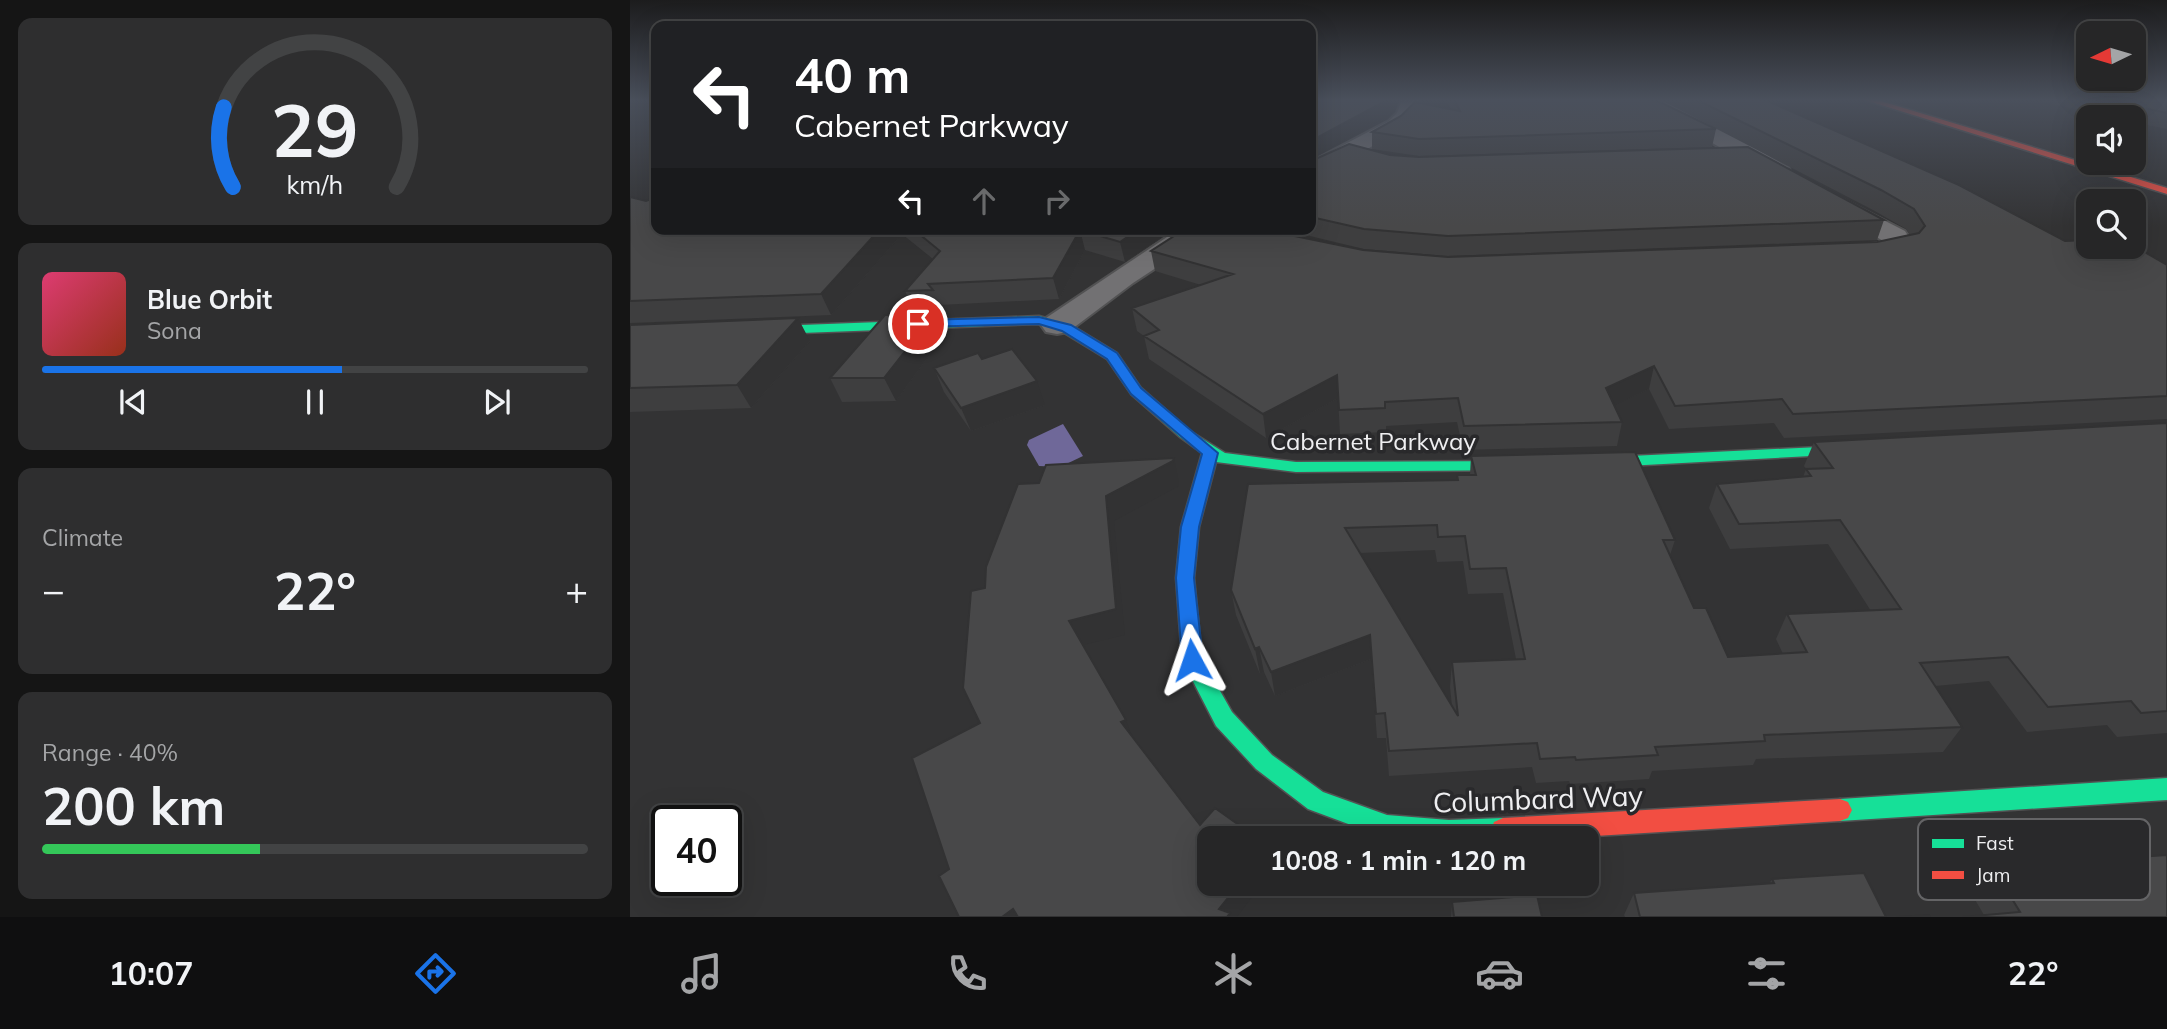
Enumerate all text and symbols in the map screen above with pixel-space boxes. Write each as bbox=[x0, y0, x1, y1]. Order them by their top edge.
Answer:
north arrow bbox=[2076, 21, 2146, 91]
map controls bbox=[2076, 21, 2146, 259]
text: 40 m bbox=[794, 44, 910, 105]
icon: left bbox=[679, 49, 770, 140]
text: 29 bbox=[271, 85, 359, 176]
text: Cabernet Parkway bbox=[794, 105, 1069, 145]
button: sound bbox=[2076, 105, 2146, 175]
text: km/h bbox=[287, 169, 343, 200]
icon: left bbox=[892, 182, 930, 220]
icon: ahead bbox=[965, 182, 1003, 220]
icon: right bbox=[1038, 182, 1076, 220]
button: search bbox=[2076, 189, 2146, 259]
text: Blue Orbit bbox=[147, 283, 272, 316]
pin bbox=[888, 294, 948, 354]
icon: arrive bbox=[899, 305, 937, 343]
text: Sona bbox=[147, 316, 202, 345]
icon: previous bbox=[114, 383, 152, 421]
icon: pause bbox=[296, 383, 334, 421]
icon: next bbox=[478, 383, 516, 421]
street label: Cabernet Parkway bbox=[1270, 426, 1476, 456]
text: Climate bbox=[42, 523, 123, 552]
text: 22° bbox=[274, 558, 356, 623]
text: − bbox=[42, 566, 65, 614]
text: + bbox=[565, 566, 588, 614]
position arrow bbox=[1155, 623, 1229, 697]
text: Range · 40% bbox=[42, 738, 178, 767]
text: 200 km bbox=[42, 773, 225, 838]
street label: Columbard Way bbox=[1432, 777, 1644, 820]
speed limit sign: 40 bbox=[651, 805, 742, 896]
legend bbox=[1918, 819, 2150, 900]
text: Fast bbox=[1976, 831, 2014, 855]
text: 10:08 · 1 min · 120 m bbox=[1270, 844, 1526, 877]
text: Jam bbox=[1976, 863, 2010, 887]
icon: directions bbox=[411, 949, 460, 998]
icon: music bbox=[677, 949, 726, 998]
icon: phone bbox=[943, 949, 992, 998]
icon: climate bbox=[1209, 949, 1258, 998]
icon: car bbox=[1475, 949, 1524, 998]
icon: filters bbox=[1742, 949, 1791, 998]
text: 10:07 bbox=[109, 953, 193, 993]
text: 22° bbox=[2008, 953, 2058, 993]

